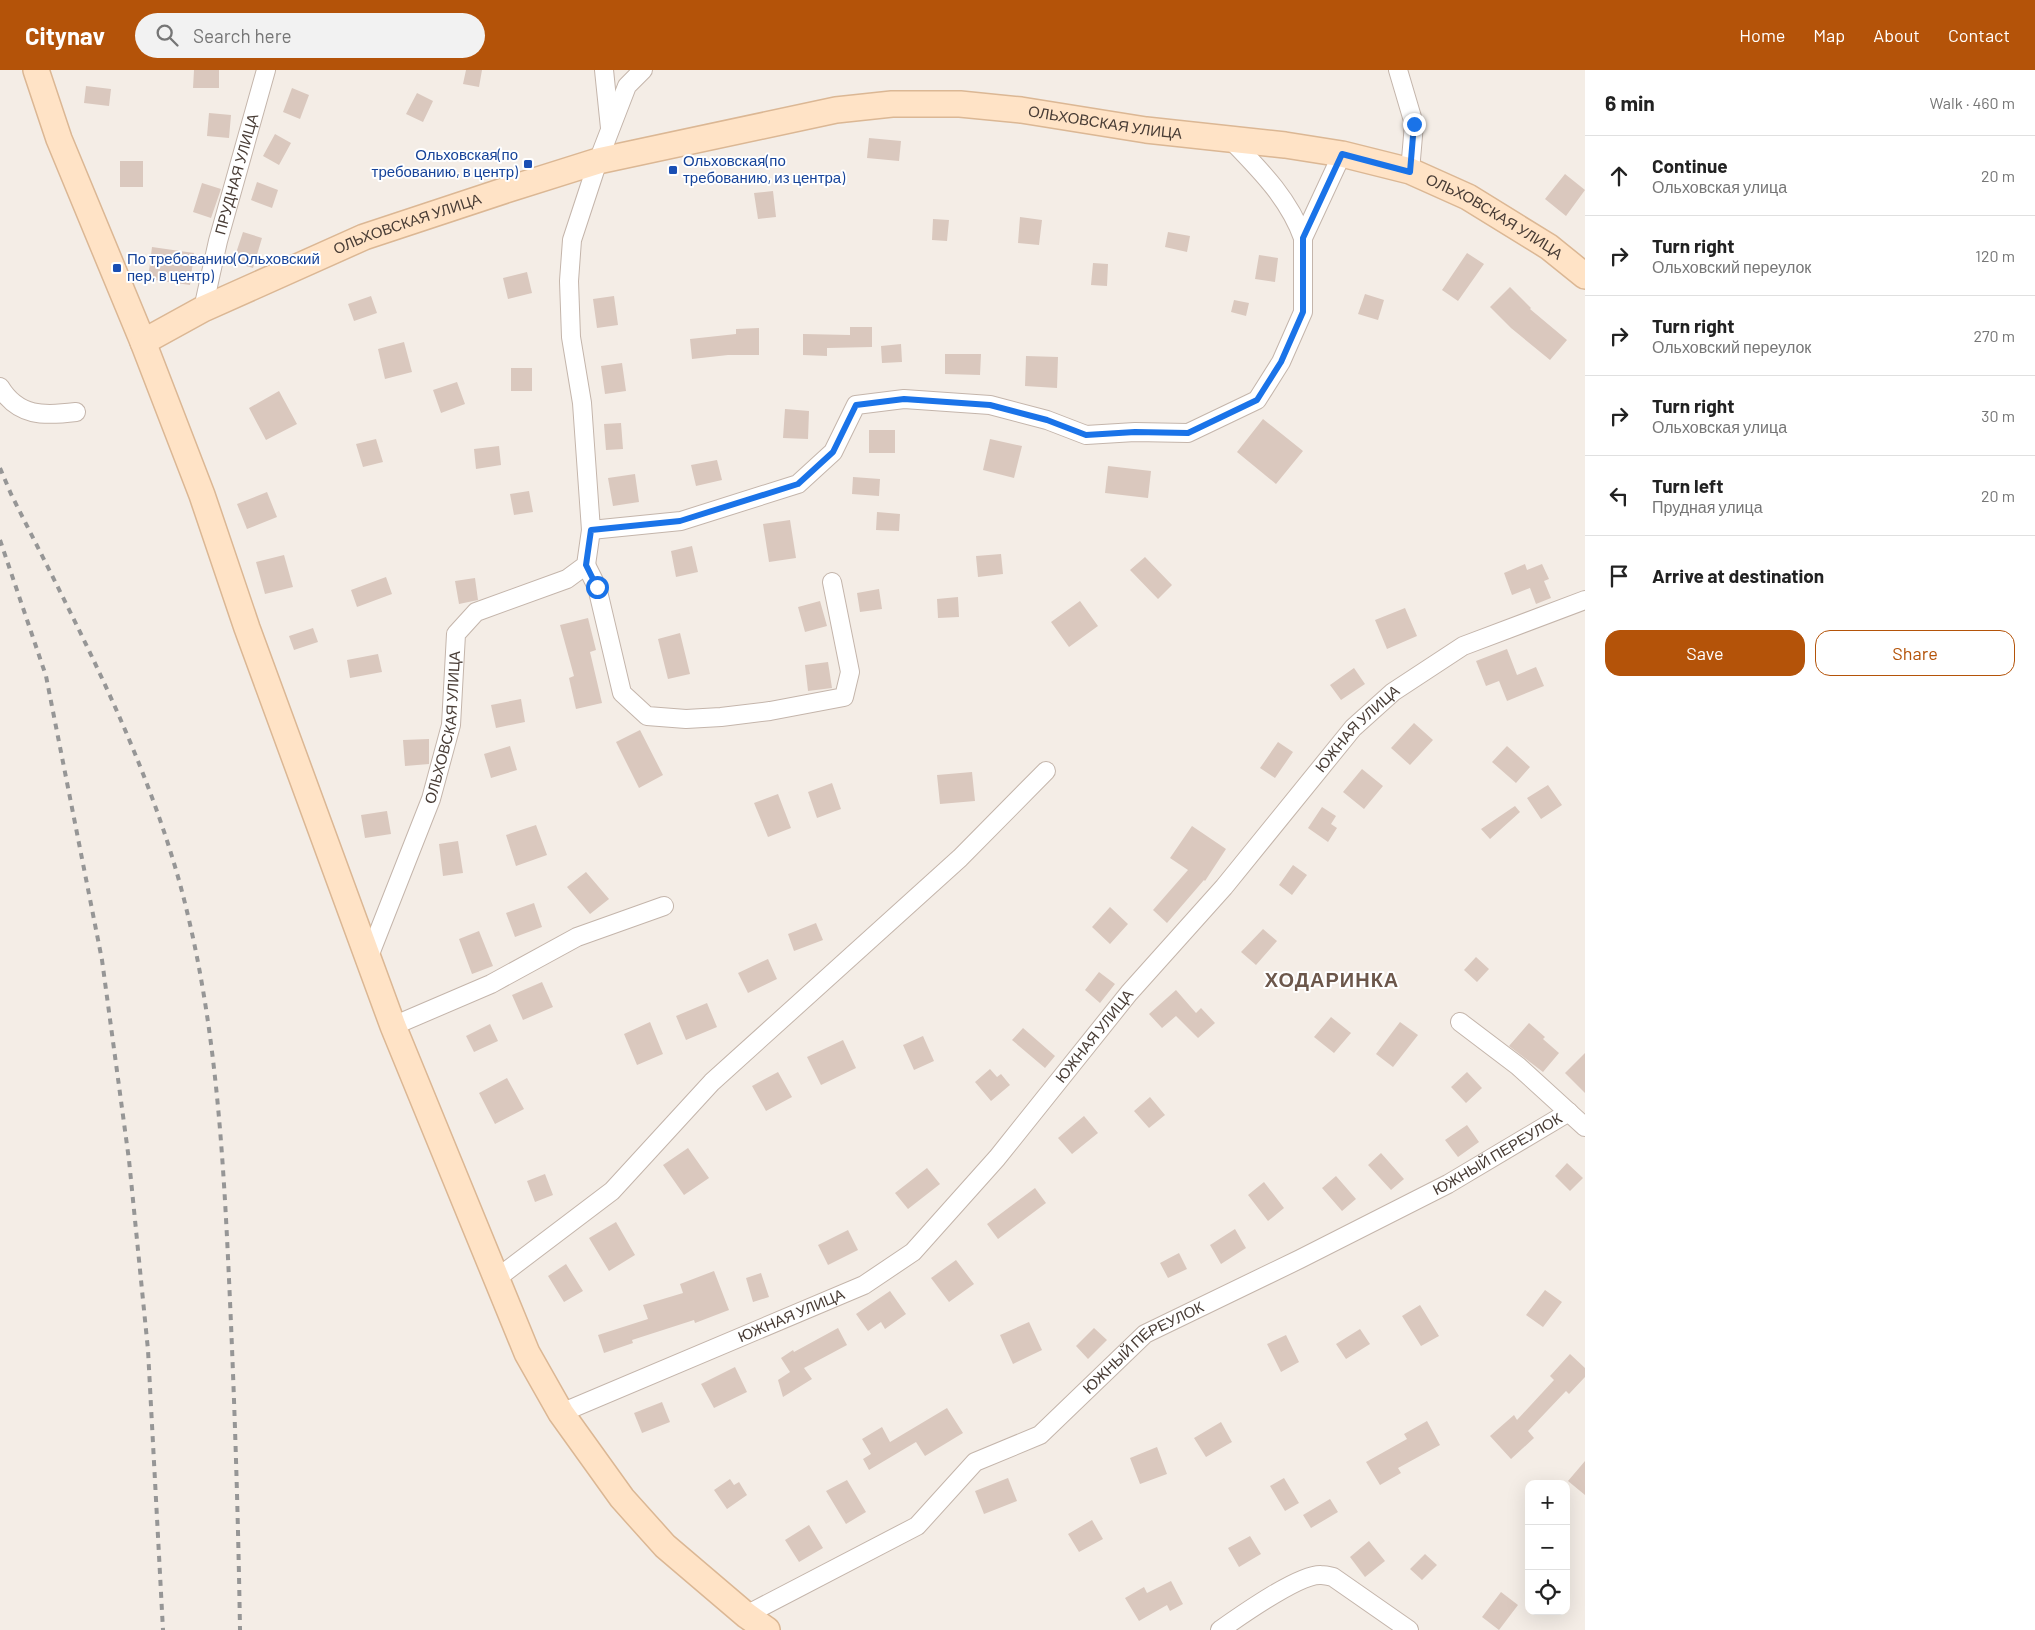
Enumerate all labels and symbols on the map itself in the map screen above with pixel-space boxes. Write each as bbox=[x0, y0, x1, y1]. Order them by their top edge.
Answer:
street label: ОЛЬХОВСКАЯ УЛИЦА bbox=[1027, 101, 1183, 142]
street label: ПРУДНАЯ УЛИЦА bbox=[210, 111, 261, 237]
route end bbox=[1403, 113, 1426, 136]
place label: Ольховская(по требованию, в центр) bbox=[372, 145, 518, 180]
place label: Ольховская(по требованию, из центра) bbox=[683, 151, 845, 186]
marker: Ольховская(по требованию, в центр) bbox=[522, 158, 534, 170]
marker: Ольховская(по требованию, из центра) bbox=[667, 164, 679, 176]
street label: ОЛЬХОВСКАЯ УЛИЦА bbox=[1423, 169, 1567, 263]
street label: ОЛЬХОВСКАЯ УЛИЦА bbox=[330, 189, 483, 258]
place label: По требованию(Ольховский пер, в центр) bbox=[127, 249, 320, 284]
marker: По требованию(Ольховский пер, в центр) bbox=[111, 262, 123, 274]
route start bbox=[586, 576, 609, 599]
street label: ОЛЬХОВСКАЯ УЛИЦА bbox=[420, 650, 463, 806]
street label: ЮЖНАЯ УЛИЦА bbox=[1311, 680, 1402, 775]
district label: ХОДАРИНКА bbox=[1265, 967, 1399, 991]
street label: ЮЖНАЯ УЛИЦА bbox=[1051, 985, 1136, 1086]
street label: ЮЖНЫЙ ПЕРЕУЛОК bbox=[1429, 1108, 1565, 1198]
street label: ЮЖНАЯ УЛИЦА bbox=[735, 1284, 847, 1345]
street label: ЮЖНЫЙ ПЕРЕУЛОК bbox=[1079, 1297, 1206, 1397]

